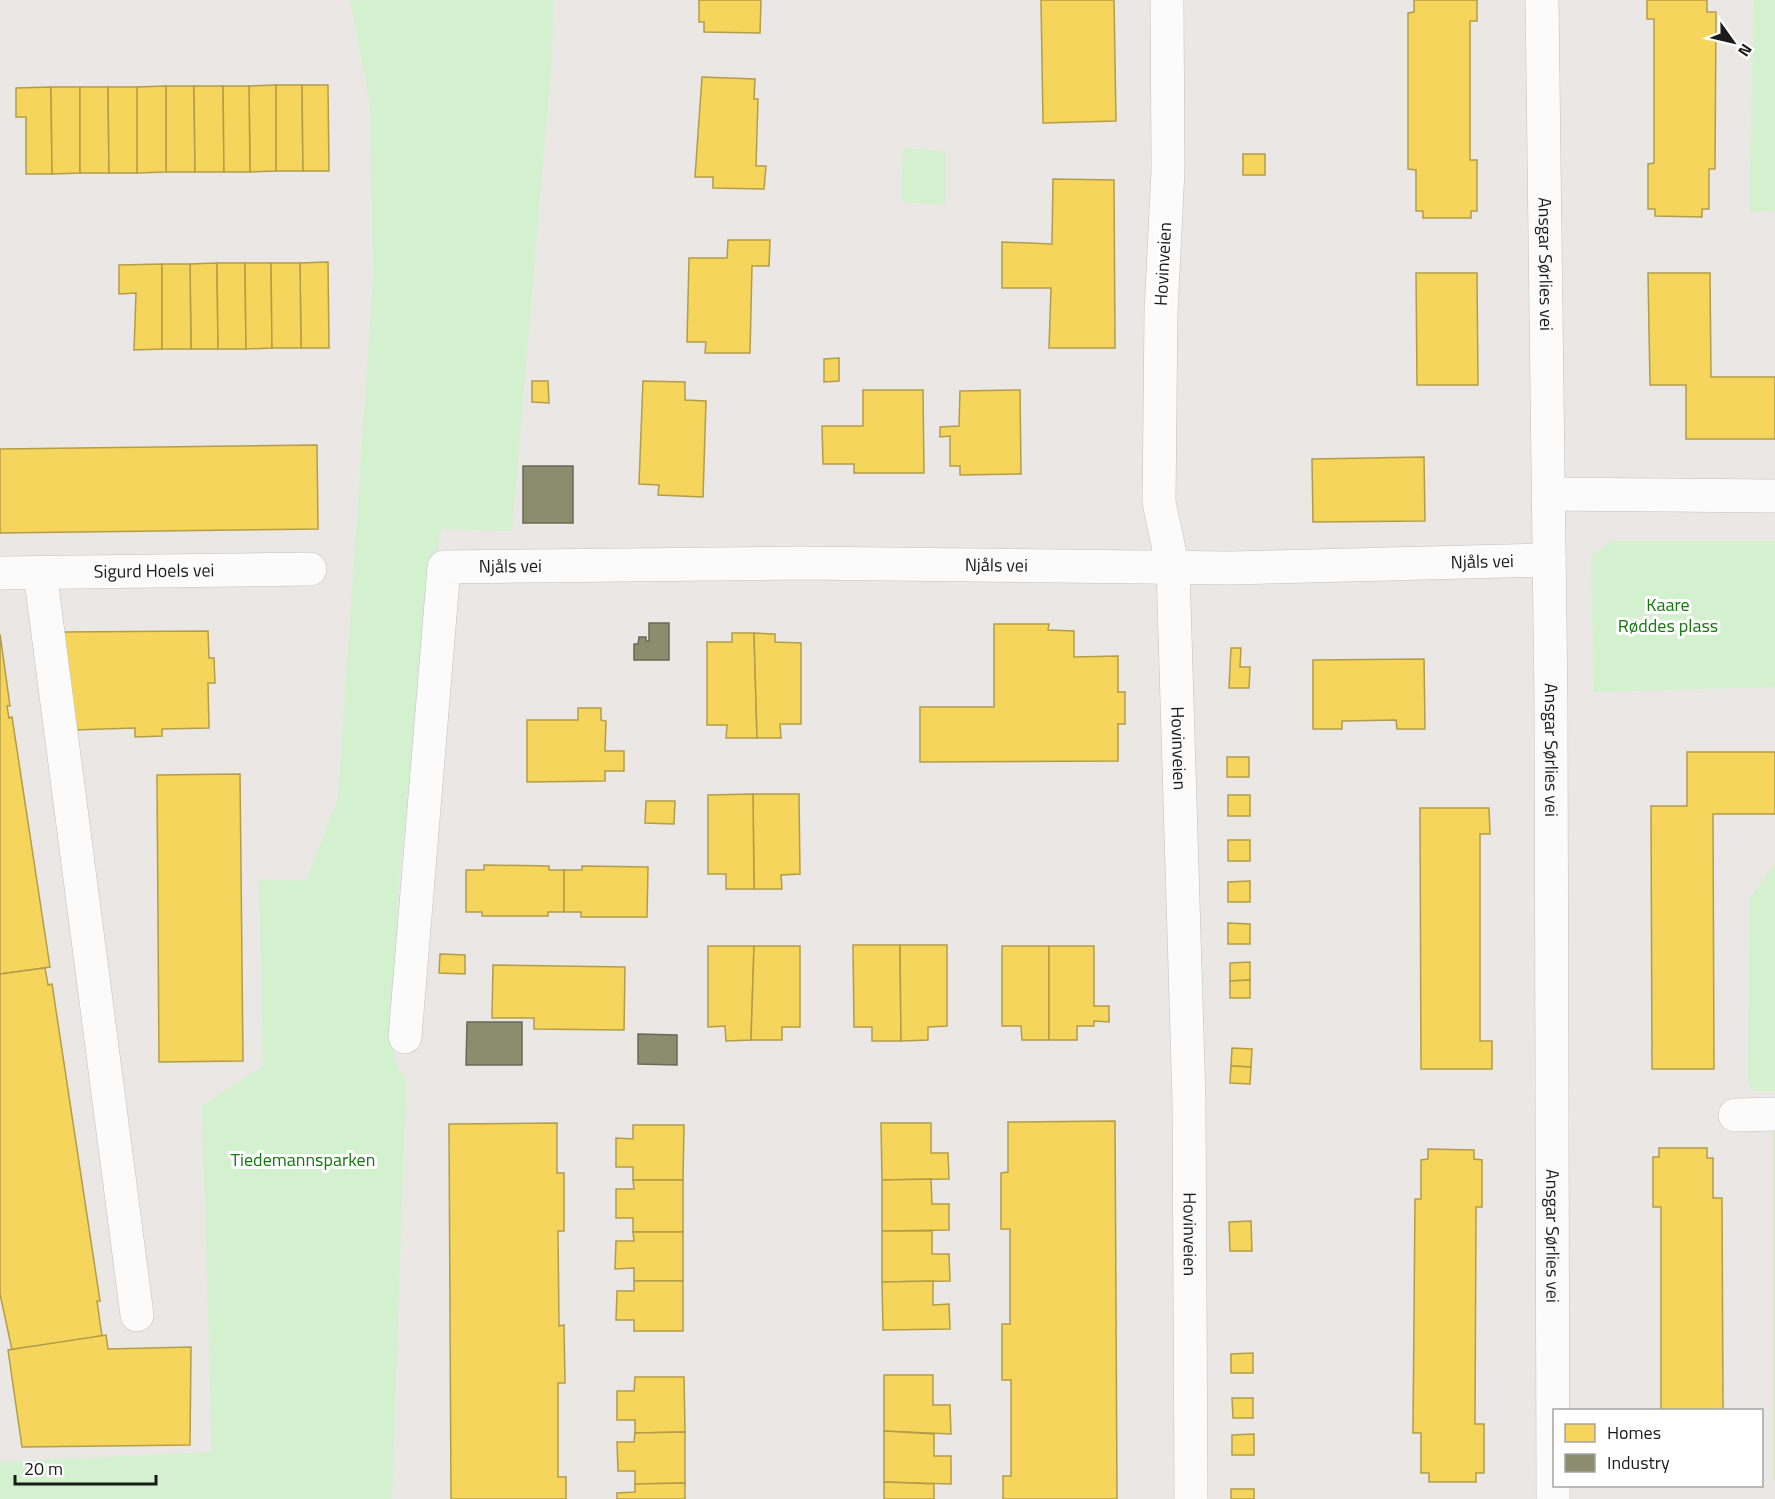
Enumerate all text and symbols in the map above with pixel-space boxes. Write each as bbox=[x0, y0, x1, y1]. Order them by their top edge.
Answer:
north arrow bbox=[1703, 12, 1763, 72]
text: N bbox=[1732, 39, 1758, 62]
street label: Ansgar Sørlies vei bbox=[1532, 197, 1560, 331]
street label: Hovinveien bbox=[1147, 221, 1178, 307]
street label: Njåls vei bbox=[1450, 547, 1514, 575]
street label: Njåls vei bbox=[965, 551, 1028, 579]
street label: Njåls vei bbox=[479, 552, 542, 580]
street label: Sigurd Hoels vei bbox=[93, 556, 215, 585]
park label: Kaare Røddes plass bbox=[1618, 591, 1718, 639]
street label: Ansgar Sørlies vei bbox=[1538, 683, 1565, 817]
street label: Hovinveien bbox=[1164, 706, 1194, 791]
park label: Tiedemannsparken bbox=[231, 1146, 375, 1173]
street label: Ansgar Sørlies vei bbox=[1539, 1169, 1567, 1303]
street label: Hovinveien bbox=[1176, 1192, 1204, 1276]
legend bbox=[1553, 1409, 1763, 1487]
text: Homes bbox=[1607, 1419, 1661, 1446]
scale bar bbox=[15, 1448, 156, 1486]
text: Industry bbox=[1607, 1449, 1670, 1476]
text: 20 m bbox=[24, 1455, 63, 1482]

